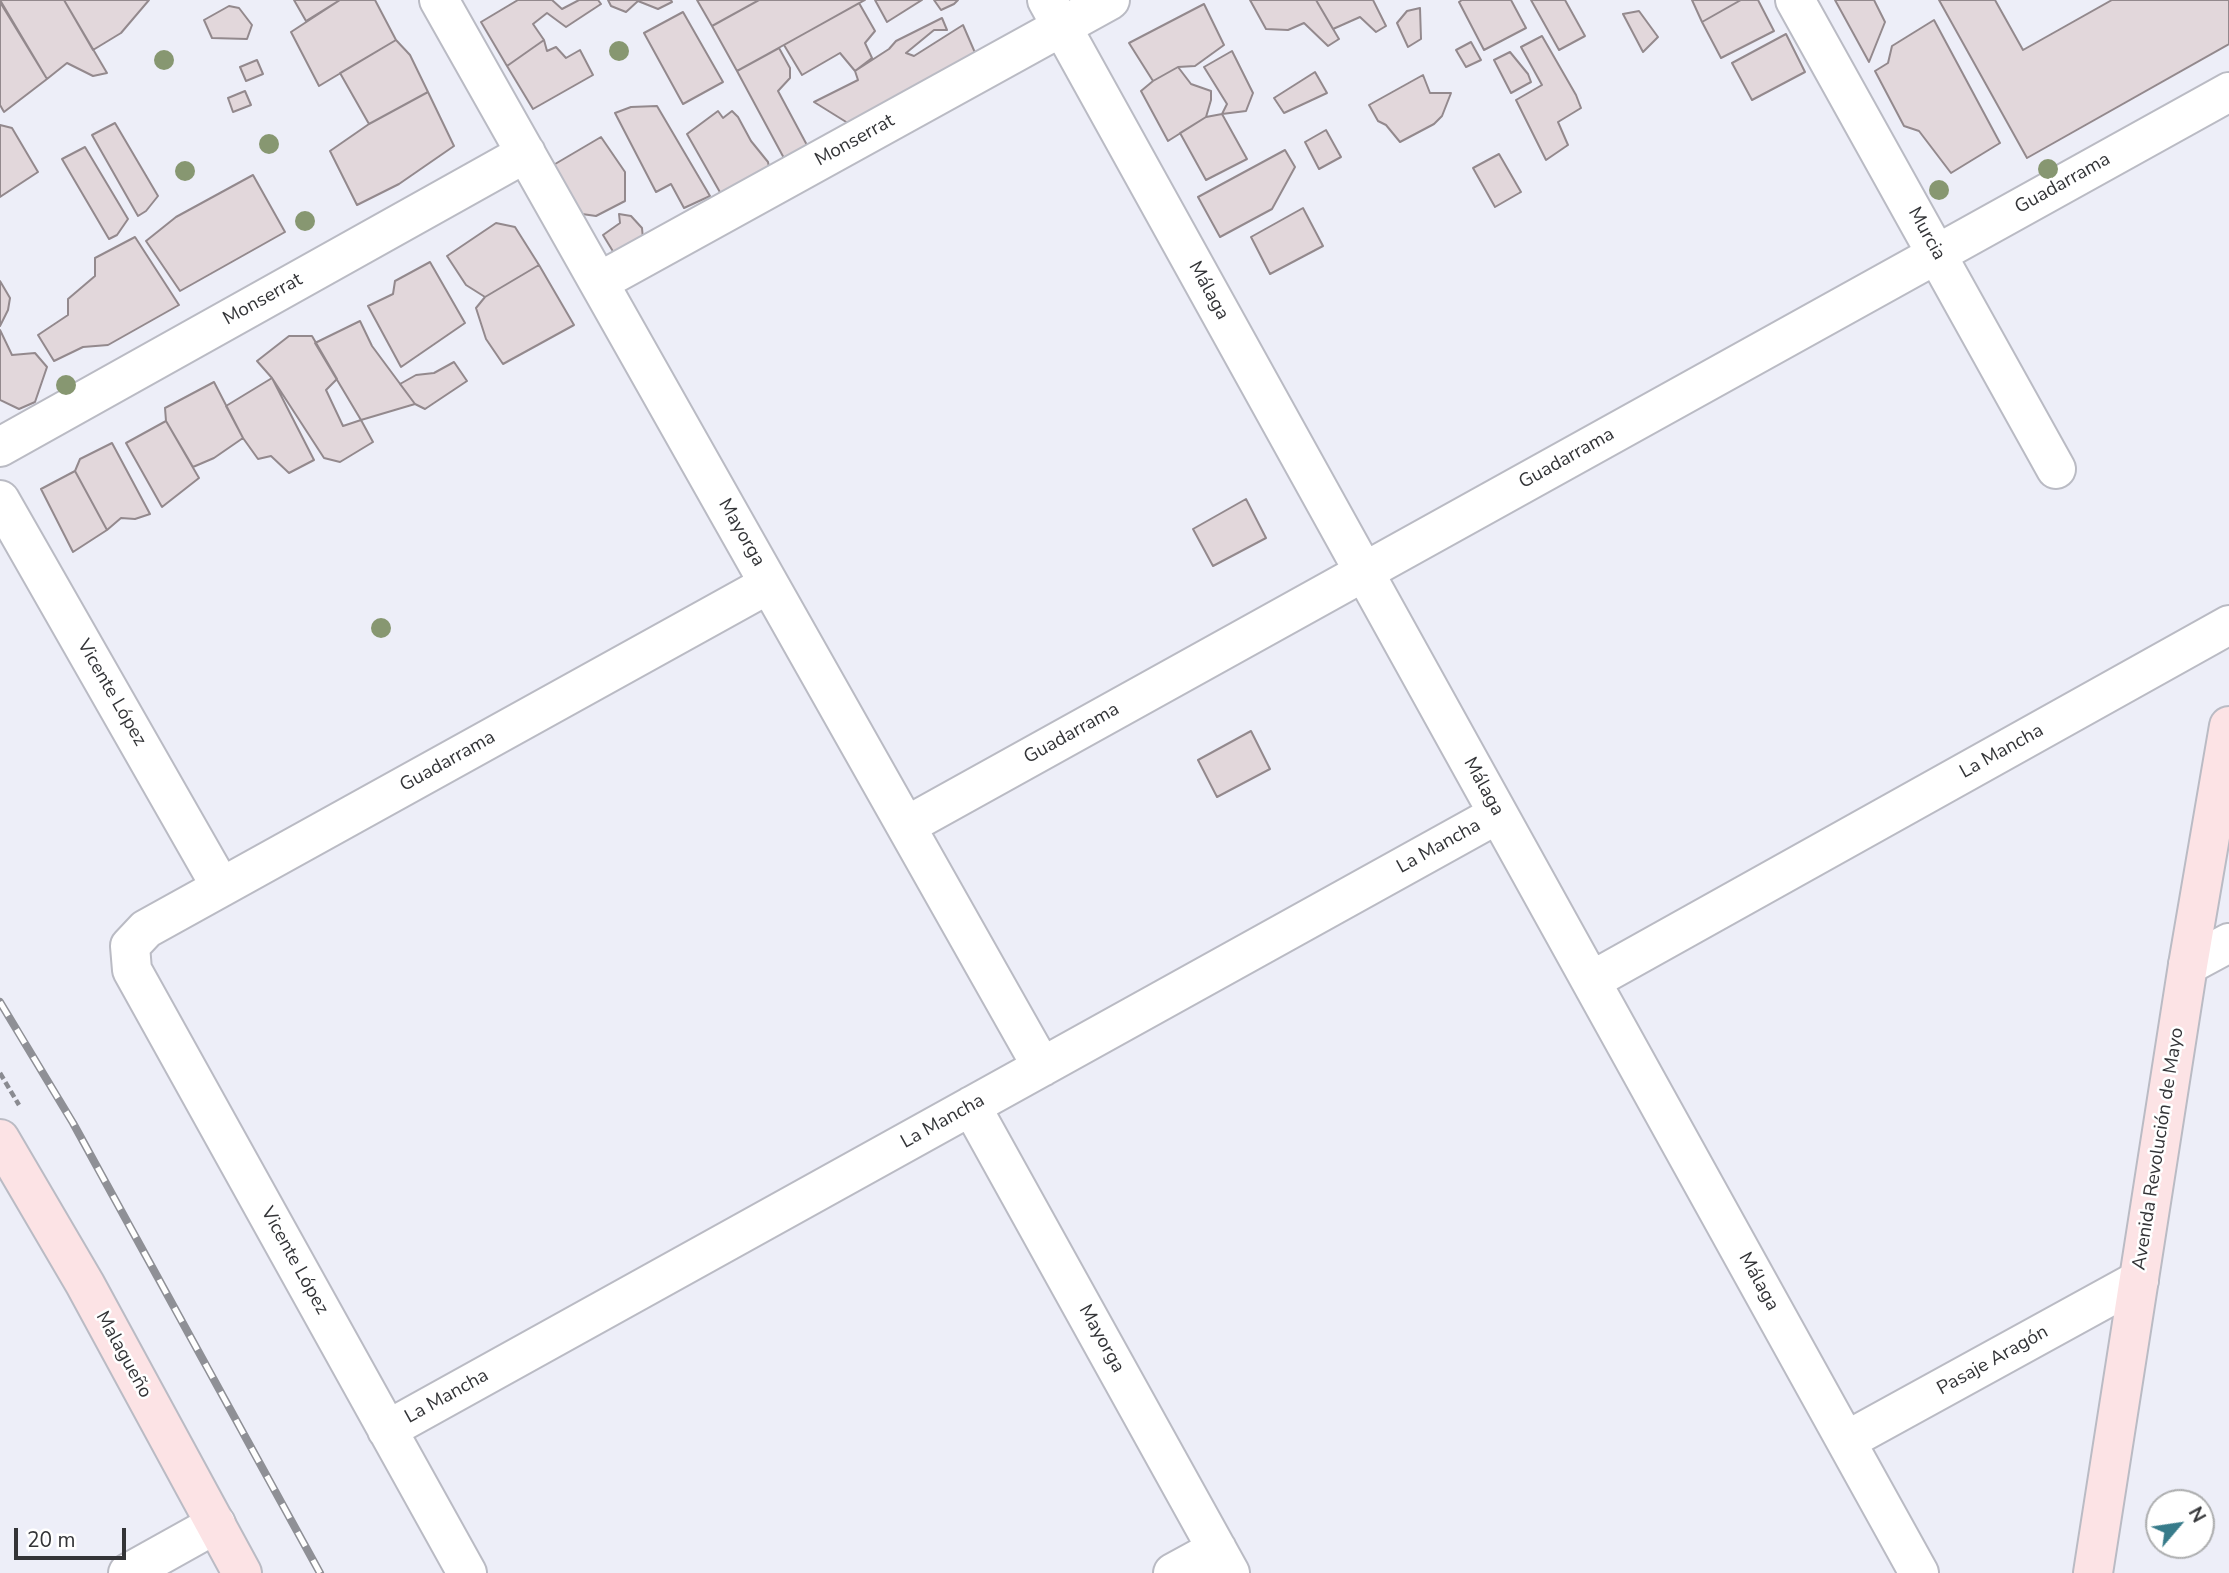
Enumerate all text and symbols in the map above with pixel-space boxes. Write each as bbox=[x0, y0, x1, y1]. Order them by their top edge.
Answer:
street label: Monserrat bbox=[811, 110, 899, 172]
street label: Guadarrama bbox=[2011, 148, 2115, 220]
street label: Murcia bbox=[1902, 204, 1950, 264]
street label: Málaga bbox=[1183, 258, 1233, 324]
street label: Monserrat bbox=[219, 269, 307, 331]
street label: Guadarrama bbox=[1515, 423, 1619, 495]
street label: Mayorga bbox=[713, 495, 769, 571]
street label: Vicente López bbox=[71, 636, 151, 750]
street label: Guadarrama bbox=[1020, 698, 1124, 770]
street label: La Mancha bbox=[1956, 720, 2048, 784]
street label: Guadarrama bbox=[396, 726, 500, 798]
street label: Málaga bbox=[1458, 754, 1508, 820]
street label: La Mancha bbox=[1393, 815, 1485, 879]
street label: Avenida Revolución de Mayo bbox=[2129, 1026, 2189, 1272]
street label: La Mancha bbox=[897, 1090, 989, 1154]
street label: Vicente López bbox=[255, 1203, 333, 1319]
street label: Málaga bbox=[1733, 1249, 1783, 1315]
street label: Mayorga bbox=[1073, 1301, 1129, 1377]
street label: Malagueño bbox=[90, 1308, 156, 1402]
street label: Pasaje Aragón bbox=[1933, 1321, 2053, 1401]
street label: La Mancha bbox=[401, 1365, 493, 1429]
north arrow bbox=[2145, 1489, 2215, 1559]
text: N bbox=[2182, 1502, 2211, 1527]
scale bar bbox=[18, 1514, 130, 1558]
text: 20 m bbox=[27, 1526, 76, 1554]

